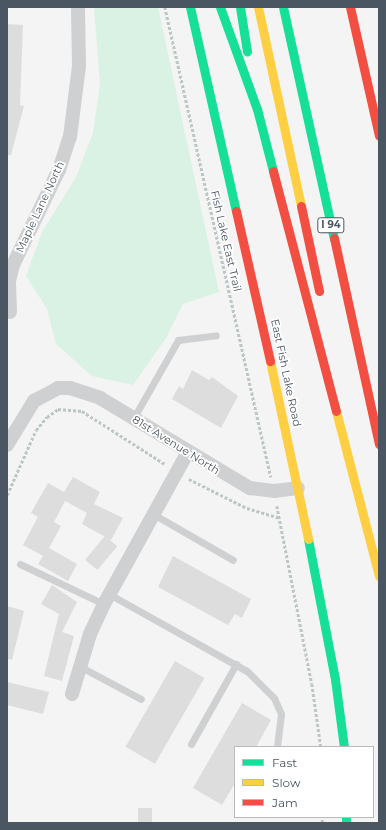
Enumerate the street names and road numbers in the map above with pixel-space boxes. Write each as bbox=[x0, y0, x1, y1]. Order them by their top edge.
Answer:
street label: Maple Lane North bbox=[13, 159, 67, 255]
street label: Fish Lake East Trail bbox=[208, 189, 244, 293]
road number: I 94 bbox=[317, 217, 345, 233]
street label: East Fish Lake Road bbox=[268, 318, 304, 428]
street label: 81st Avenue North bbox=[130, 413, 222, 477]

